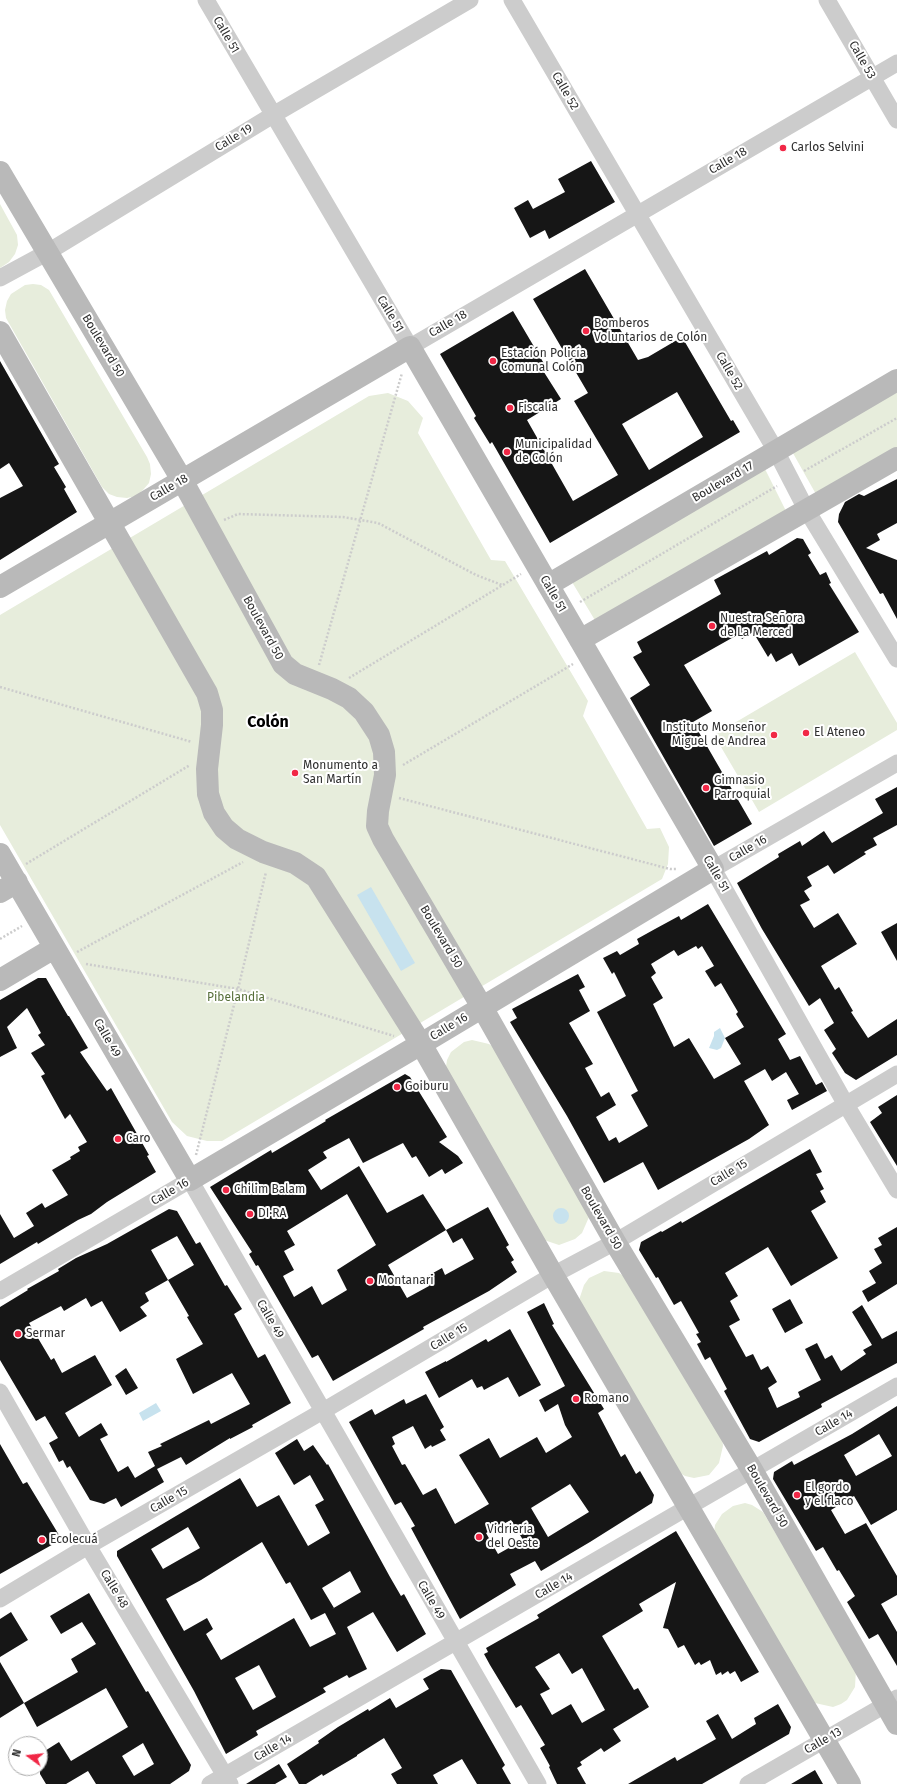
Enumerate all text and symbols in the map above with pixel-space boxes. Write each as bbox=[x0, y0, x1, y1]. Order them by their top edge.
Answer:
street label: Calle 51 bbox=[210, 14, 242, 56]
street label: Calle 53 bbox=[845, 38, 879, 82]
street label: Calle 52 bbox=[548, 69, 582, 113]
street label: Calle 19 bbox=[213, 121, 255, 155]
place label: Carlos Selvini bbox=[791, 141, 864, 155]
marker: Carlos Selvini bbox=[778, 143, 788, 153]
street label: Calle 18 bbox=[706, 144, 750, 178]
street label: Calle 51 bbox=[373, 293, 407, 335]
street label: Calle 18 bbox=[426, 307, 470, 341]
street label: Boulevard 50 bbox=[79, 312, 127, 380]
place label: Bomberos Voluntarios de Colón bbox=[594, 317, 707, 345]
marker: Bomberos Voluntarios de Colón bbox=[581, 326, 591, 336]
place label: Estación Policía Comunal Colón bbox=[501, 347, 586, 375]
street label: Calle 52 bbox=[712, 349, 746, 393]
marker: Estación Policía Comunal Colón bbox=[488, 356, 498, 366]
place label: Fiscalía bbox=[518, 401, 558, 415]
marker: Fiscalía bbox=[505, 403, 515, 413]
place label: Municipalidad de Colón bbox=[515, 438, 592, 466]
marker: Municipalidad de Colón bbox=[502, 447, 512, 457]
street label: Boulevard 17 bbox=[690, 459, 756, 505]
street label: Calle 18 bbox=[147, 471, 191, 505]
street label: Calle 51 bbox=[537, 573, 569, 615]
street label: Boulevard 50 bbox=[240, 594, 286, 662]
place label: Nuestra Señora de La Merced bbox=[720, 612, 803, 640]
marker: Nuestra Señora de La Merced bbox=[707, 621, 717, 631]
district label: Colón bbox=[247, 713, 289, 733]
place label: Instituto Monseñor Miguel de Andrea bbox=[662, 721, 766, 749]
place label: El Ateneo bbox=[814, 726, 865, 740]
marker: El Ateneo bbox=[801, 728, 811, 738]
marker: Instituto Monseñor Miguel de Andrea bbox=[769, 730, 779, 740]
place label: Monumento a San Martín bbox=[303, 759, 378, 787]
marker: Monumento a San Martín bbox=[290, 768, 300, 778]
place label: Gimnasio Parroquial bbox=[714, 774, 770, 802]
marker: Gimnasio Parroquial bbox=[701, 783, 711, 793]
street label: Calle 16 bbox=[727, 832, 769, 866]
street label: Calle 51 bbox=[700, 853, 732, 895]
street label: Boulevard 50 bbox=[417, 903, 465, 971]
park label: Pibelandia bbox=[207, 991, 265, 1005]
street label: Calle 16 bbox=[428, 1010, 470, 1044]
street label: Calle 49 bbox=[90, 1016, 124, 1060]
place label: Goiburu bbox=[405, 1080, 449, 1094]
marker: Goiburu bbox=[392, 1082, 402, 1092]
place label: Caro bbox=[126, 1132, 150, 1146]
marker: Caro bbox=[113, 1134, 123, 1144]
street label: Calle 15 bbox=[708, 1156, 750, 1190]
street label: Calle 16 bbox=[149, 1175, 191, 1209]
place label: Chilim Balam bbox=[234, 1183, 305, 1197]
street label: Boulevard 50 bbox=[577, 1184, 625, 1252]
marker: Chilim Balam bbox=[221, 1185, 231, 1195]
place label: DI·RA bbox=[258, 1207, 286, 1221]
marker: DI·RA bbox=[245, 1209, 255, 1219]
place label: Montanari bbox=[378, 1274, 434, 1288]
marker: Montanari bbox=[365, 1276, 375, 1286]
street label: Calle 49 bbox=[253, 1297, 287, 1341]
street label: Calle 15 bbox=[428, 1320, 470, 1354]
place label: Sermar bbox=[26, 1327, 65, 1341]
marker: Sermar bbox=[13, 1329, 23, 1339]
place label: Romano bbox=[584, 1392, 629, 1406]
marker: Romano bbox=[571, 1394, 581, 1404]
street label: Calle 14 bbox=[813, 1406, 855, 1440]
street label: Boulevard 50 bbox=[743, 1462, 791, 1530]
place label: El gordo y el flaco bbox=[805, 1481, 853, 1509]
street label: Calle 15 bbox=[148, 1484, 190, 1516]
marker: El gordo y el flaco bbox=[792, 1490, 802, 1500]
place label: Vidriería del Oeste bbox=[487, 1523, 539, 1551]
marker: Vidriería del Oeste bbox=[474, 1532, 484, 1542]
place label: Ecolecuá bbox=[50, 1533, 98, 1547]
marker: Ecolecuá bbox=[37, 1535, 47, 1545]
street label: Calle 48 bbox=[97, 1567, 131, 1611]
street label: Calle 14 bbox=[533, 1569, 575, 1603]
street label: Calle 49 bbox=[414, 1578, 448, 1622]
street label: Calle 13 bbox=[802, 1725, 844, 1757]
street label: Calle 14 bbox=[252, 1731, 294, 1765]
north arrow bbox=[8, 1736, 48, 1776]
text: N bbox=[10, 1748, 24, 1758]

